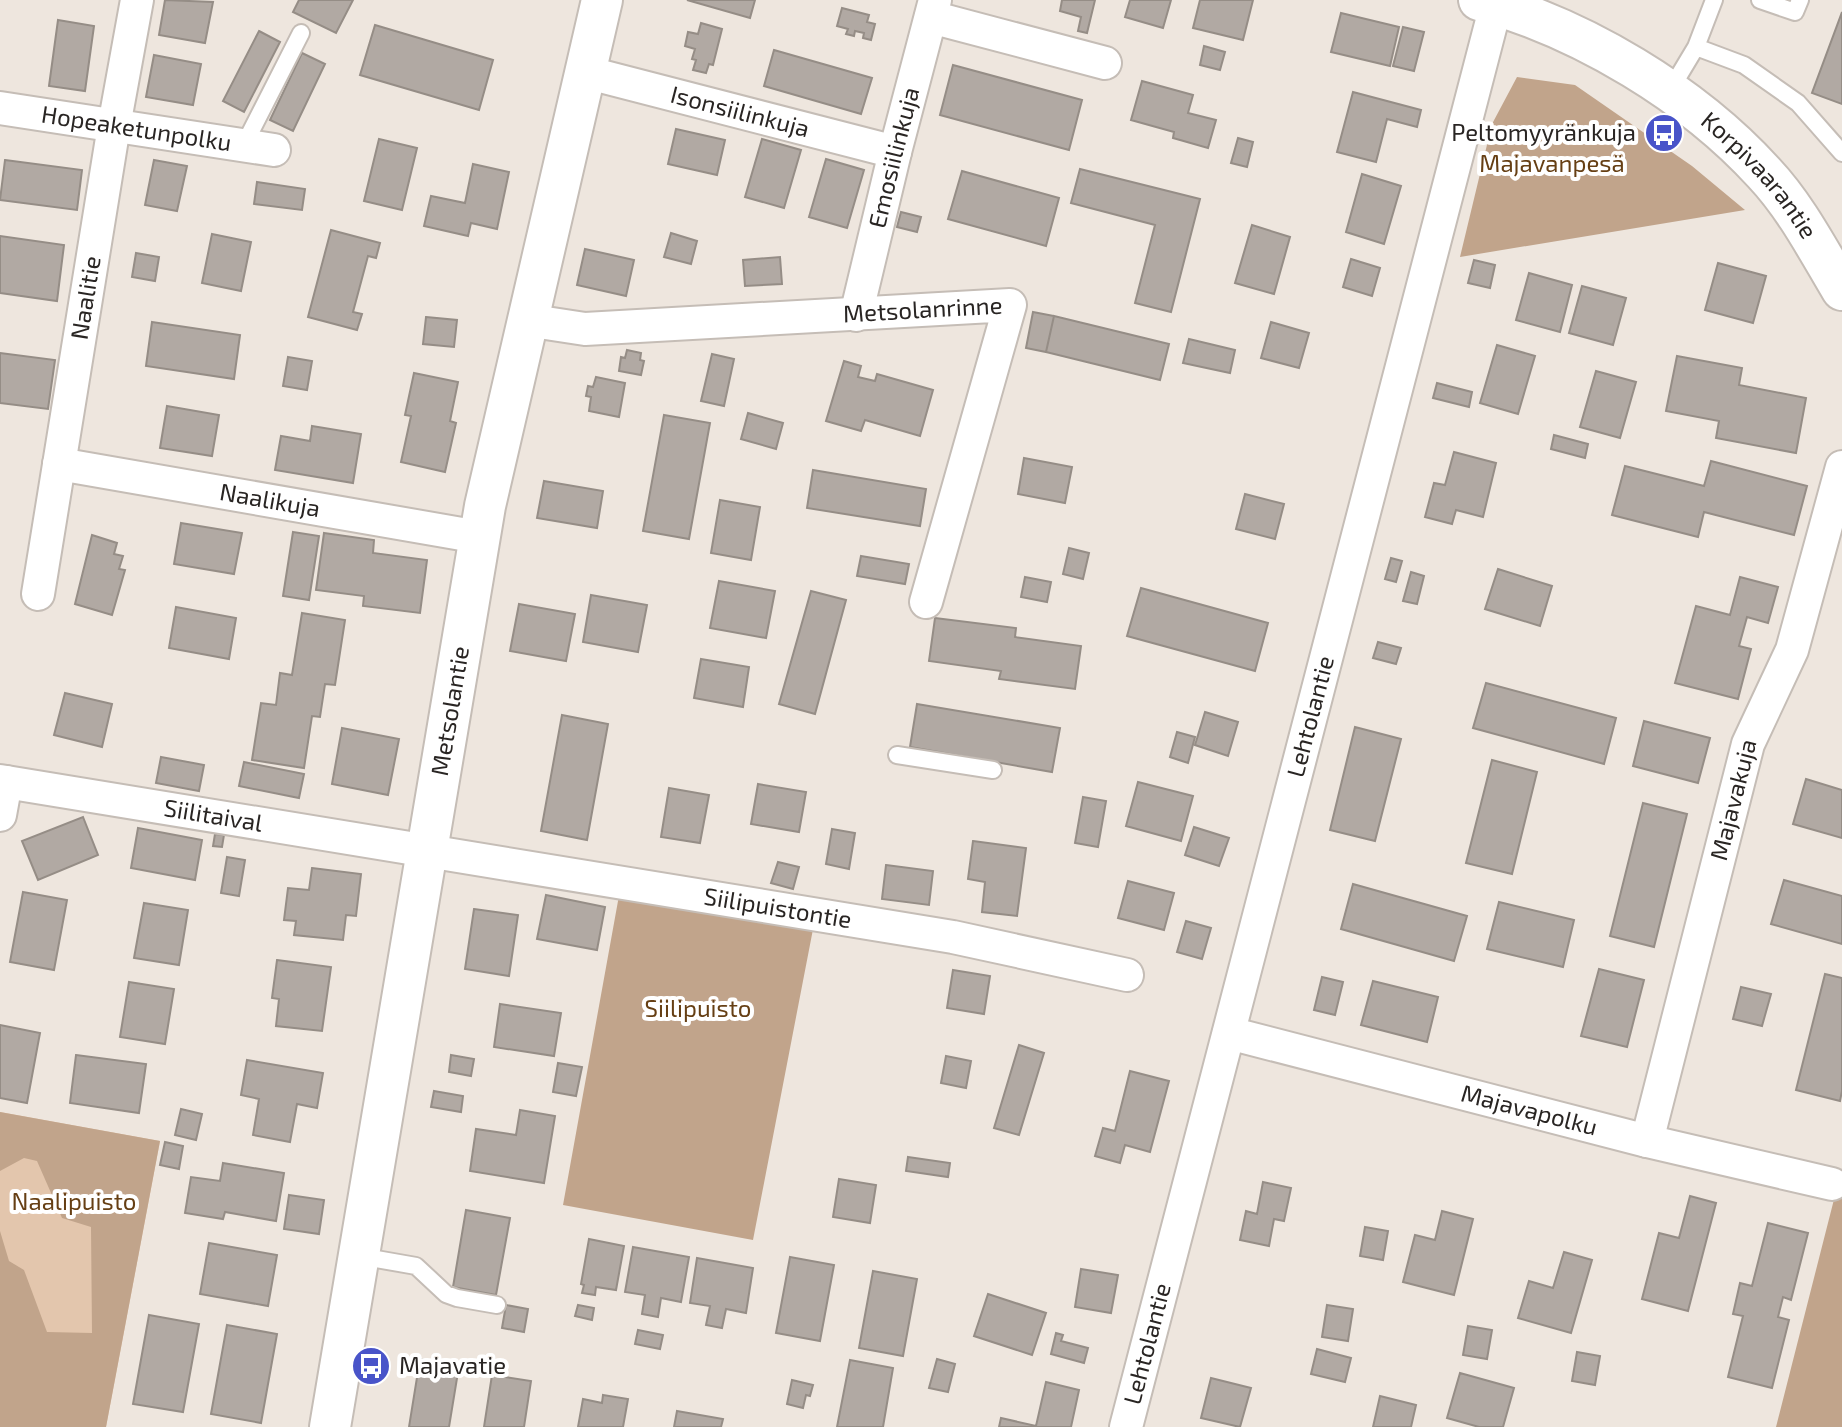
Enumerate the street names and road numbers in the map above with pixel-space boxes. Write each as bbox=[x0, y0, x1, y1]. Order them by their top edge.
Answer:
street label: Isonsiilinkuja bbox=[668, 79, 813, 142]
street label: Emosiilinkuja bbox=[861, 84, 925, 231]
street label: Hopeaketunpolku bbox=[40, 99, 234, 156]
street label: Korpivaarantie bbox=[1696, 105, 1824, 243]
street label: Naalitie bbox=[64, 254, 106, 342]
street label: Metsolanrinne bbox=[842, 289, 1003, 327]
street label: Naalikuja bbox=[218, 476, 323, 522]
street label: Metsolantie bbox=[424, 644, 474, 778]
street label: Lehtolantie bbox=[1280, 653, 1339, 780]
street label: Majavakuja bbox=[1703, 736, 1762, 863]
street label: Siilitaival bbox=[162, 792, 265, 837]
street label: Siilipuistontie bbox=[702, 880, 854, 933]
street label: Majavapolku bbox=[1458, 1078, 1601, 1141]
street label: Lehtolantie bbox=[1117, 1280, 1176, 1407]

